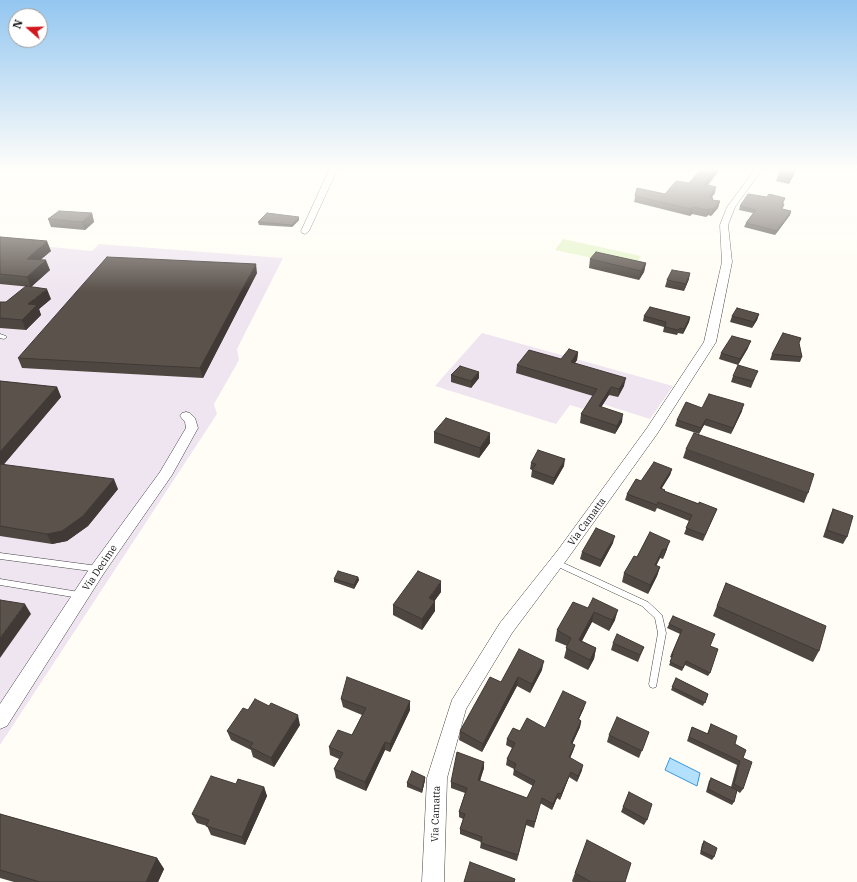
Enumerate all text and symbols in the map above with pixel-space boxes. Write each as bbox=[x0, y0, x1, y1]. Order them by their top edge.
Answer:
north arrow bbox=[8, 8, 48, 48]
text: N bbox=[10, 18, 26, 31]
street label: Via Camatta bbox=[566, 496, 608, 548]
street label: Via Decime bbox=[80, 543, 120, 593]
street label: Via Camatta bbox=[429, 786, 443, 842]

